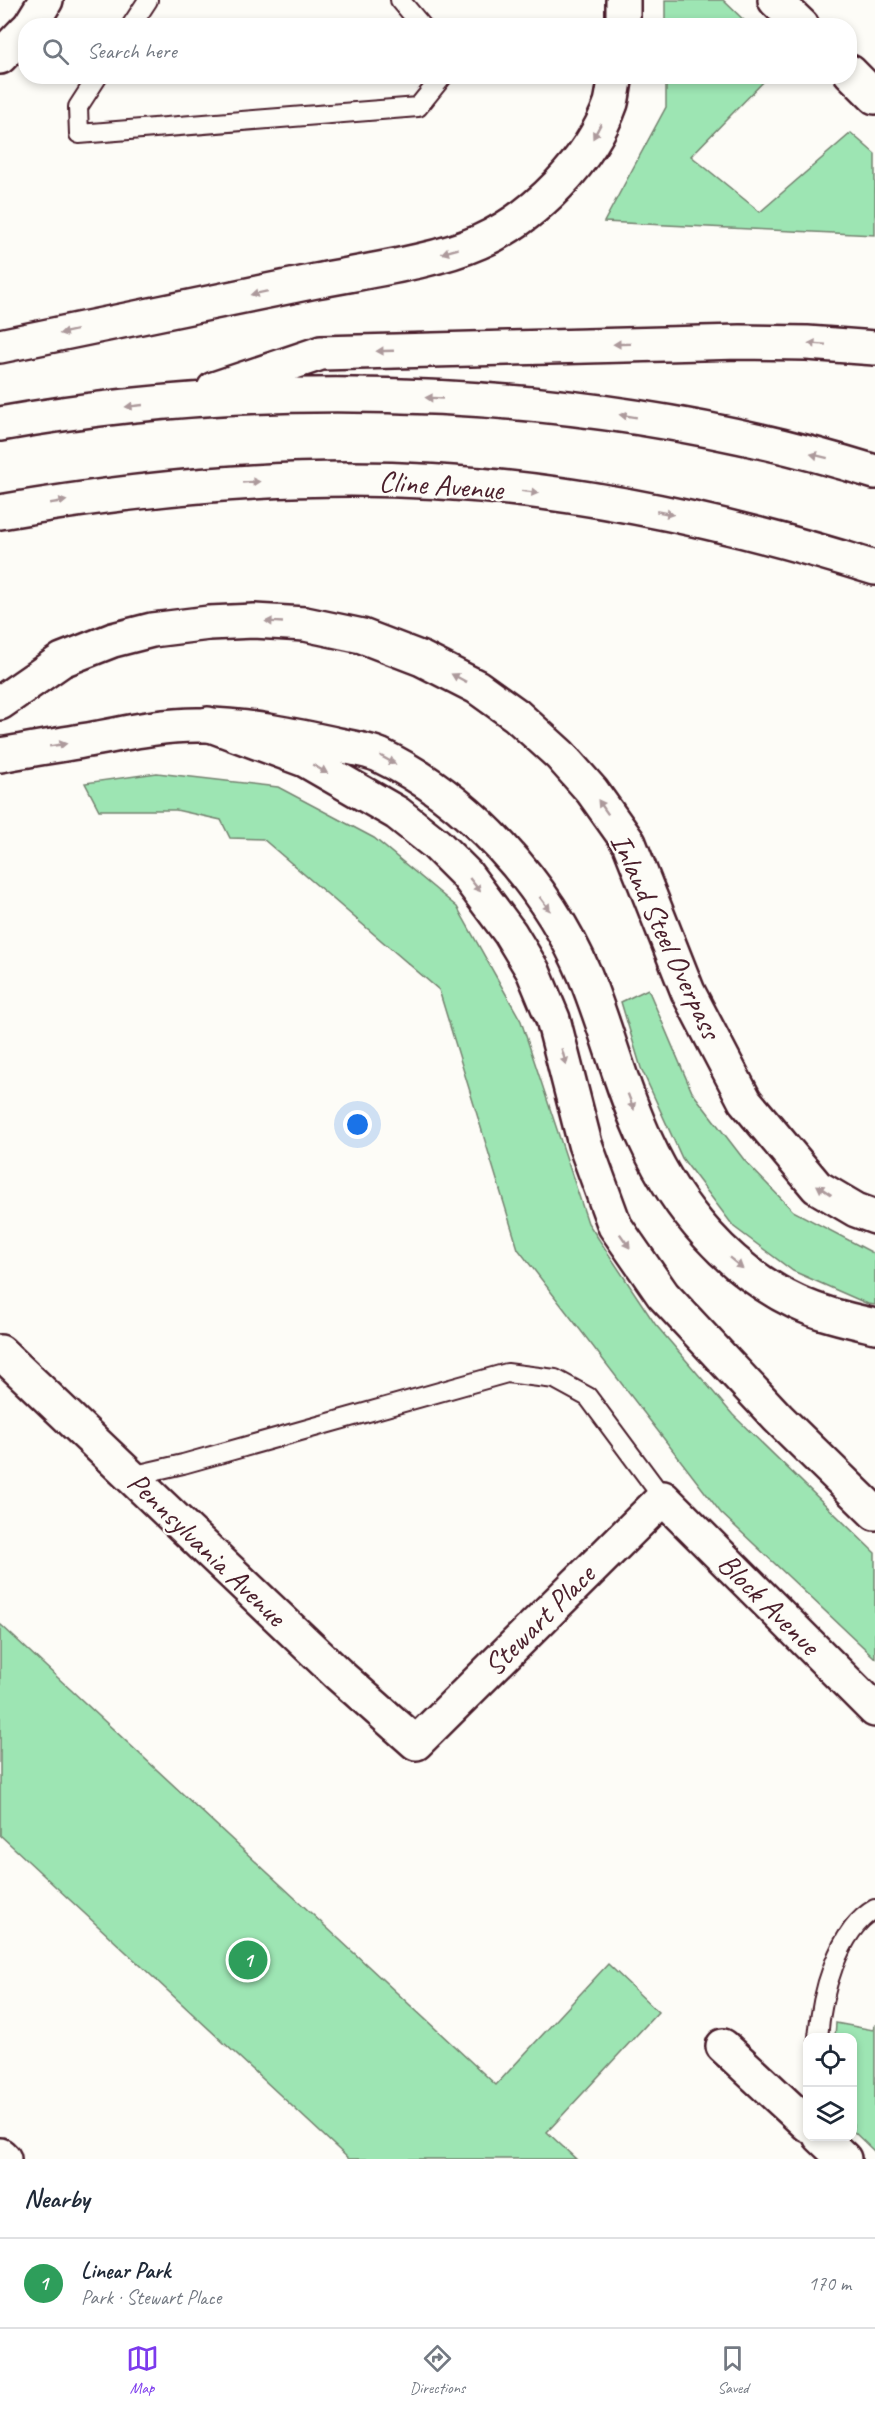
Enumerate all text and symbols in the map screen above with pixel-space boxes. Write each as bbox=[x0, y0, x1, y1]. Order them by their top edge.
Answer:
search box bbox=[18, 18, 857, 84]
icon: search bbox=[39, 35, 72, 68]
text: Search here bbox=[87, 37, 177, 65]
one-way arrow bbox=[592, 123, 602, 140]
one-way arrow bbox=[441, 247, 459, 257]
one-way arrow bbox=[250, 289, 269, 298]
one-way arrow bbox=[59, 328, 78, 337]
one-way arrow bbox=[612, 339, 631, 349]
one-way arrow bbox=[807, 339, 826, 348]
one-way arrow bbox=[375, 346, 394, 355]
one-way arrow bbox=[424, 394, 443, 403]
one-way arrow bbox=[125, 401, 144, 411]
one-way arrow bbox=[618, 411, 637, 420]
one-way arrow bbox=[810, 450, 828, 460]
street label: Cline Avenue bbox=[378, 462, 507, 508]
one-way arrow bbox=[242, 478, 261, 487]
one-way arrow bbox=[520, 487, 539, 497]
one-way arrow bbox=[48, 498, 67, 507]
one-way arrow bbox=[656, 509, 675, 518]
one-way arrow bbox=[265, 618, 284, 627]
one-way arrow bbox=[450, 673, 467, 683]
one-way arrow bbox=[48, 740, 67, 749]
one-way arrow bbox=[380, 755, 397, 765]
one-way arrow bbox=[312, 764, 329, 774]
one-way arrow bbox=[597, 799, 609, 815]
street label: Inland Steel Overpass bbox=[602, 827, 731, 1047]
one-way arrow bbox=[469, 877, 482, 893]
one-way arrow bbox=[539, 896, 552, 912]
one-way arrow bbox=[560, 1048, 569, 1066]
one-way arrow bbox=[626, 1093, 636, 1111]
your location bbox=[343, 1110, 372, 1139]
one-way arrow bbox=[816, 1184, 832, 1196]
one-way arrow bbox=[619, 1232, 631, 1248]
one-way arrow bbox=[728, 1256, 744, 1269]
street label: Pennsylvania Avenue bbox=[120, 1464, 296, 1636]
street label: Block Avenue bbox=[710, 1545, 830, 1665]
street label: Stewart Place bbox=[475, 1555, 604, 1684]
pin: 1 bbox=[228, 1938, 268, 1982]
map controls bbox=[803, 2033, 857, 2141]
button: locate bbox=[803, 2033, 857, 2087]
button: layers bbox=[803, 2087, 857, 2141]
text: Nearby bbox=[24, 2182, 89, 2215]
text: Linear Park bbox=[81, 2257, 170, 2285]
text: 1 bbox=[39, 2271, 48, 2296]
text: 170 m bbox=[808, 2271, 851, 2296]
text: Park · Stewart Place bbox=[81, 2285, 221, 2310]
tab: Map bbox=[126, 2342, 159, 2398]
tab: Directions bbox=[410, 2342, 465, 2398]
tab: Saved bbox=[716, 2342, 749, 2398]

